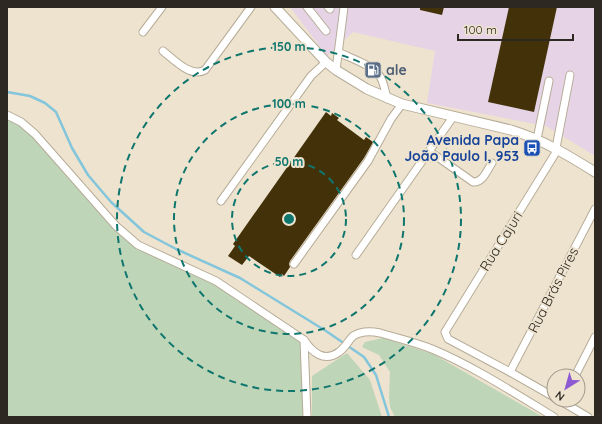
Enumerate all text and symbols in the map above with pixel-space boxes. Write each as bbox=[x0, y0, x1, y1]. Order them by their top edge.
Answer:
scale bar bbox=[458, 16, 573, 42]
text: 100 m bbox=[464, 22, 497, 37]
text: 150 m bbox=[272, 39, 306, 54]
fuel station icon: ale bbox=[363, 60, 383, 80]
place label: ale bbox=[386, 61, 407, 79]
text: 100 m bbox=[272, 96, 306, 111]
place label: Avenida Papa João Paulo I, 953 bbox=[404, 131, 519, 165]
bus stop icon: Avenida Papa João Paulo I, 953 bbox=[522, 138, 542, 158]
text: 50 m bbox=[275, 154, 303, 169]
street label: Rua Cajuri bbox=[476, 208, 526, 274]
centre of rings bbox=[282, 212, 296, 226]
street label: Rua Brás Pires bbox=[524, 244, 582, 336]
north arrow bbox=[546, 368, 586, 408]
text: N bbox=[553, 388, 567, 404]

